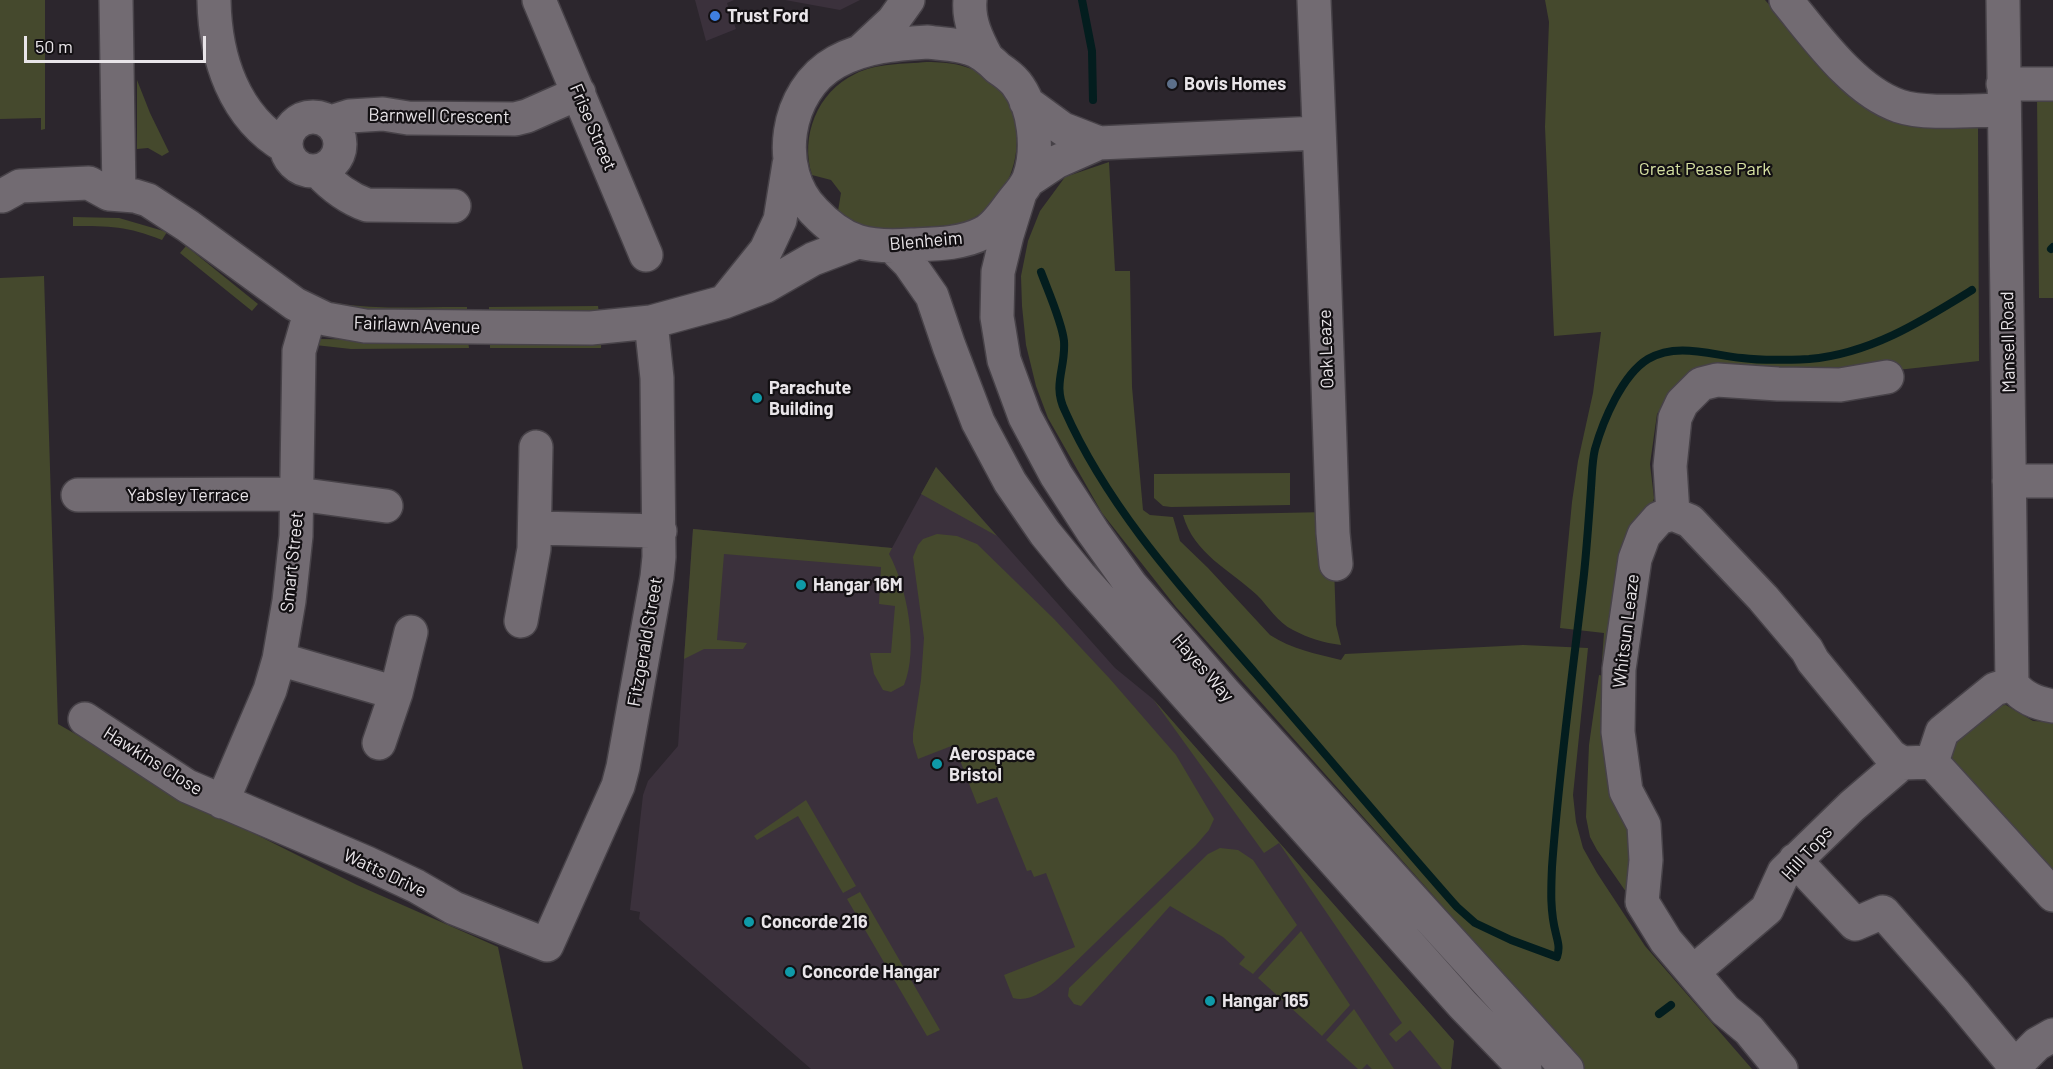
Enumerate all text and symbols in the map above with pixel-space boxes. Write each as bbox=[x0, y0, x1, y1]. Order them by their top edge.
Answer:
place label: Trust Ford bbox=[727, 5, 809, 27]
marker: Trust Ford bbox=[708, 9, 722, 23]
scale bar bbox=[27, 24, 208, 62]
text: 50 m bbox=[35, 35, 73, 57]
place label: Bovis Homes bbox=[1184, 73, 1286, 95]
marker: Bovis Homes bbox=[1165, 77, 1179, 91]
street label: Frise Street bbox=[565, 80, 621, 174]
street label: Barnwell Crescent bbox=[368, 104, 510, 128]
park label: Great Pease Park bbox=[1639, 158, 1771, 180]
street label: Blenheim bbox=[889, 227, 963, 255]
street label: Mansell Road bbox=[1996, 291, 2020, 393]
street label: Oak Leaze bbox=[1314, 309, 1338, 389]
street label: Fairlawn Avenue bbox=[353, 312, 481, 338]
place label: Parachute Building bbox=[769, 377, 851, 420]
marker: Parachute Building bbox=[750, 391, 764, 405]
street label: Yabsley Terrace bbox=[127, 484, 249, 506]
street label: Smart Street bbox=[276, 511, 308, 613]
street label: Whitsun Leaze bbox=[1608, 573, 1644, 689]
place label: Hangar 16M bbox=[813, 574, 903, 596]
street label: Fitzgerald Street bbox=[623, 576, 667, 708]
marker: Hangar 16M bbox=[794, 578, 808, 592]
street label: Hayes Way bbox=[1168, 630, 1238, 706]
street label: Hawkins Close bbox=[100, 722, 206, 800]
place label: Aerospace Bristol bbox=[949, 743, 1035, 786]
marker: Aerospace Bristol bbox=[930, 757, 944, 771]
street label: Hill Tops bbox=[1777, 821, 1837, 885]
street label: Watts Drive bbox=[340, 844, 430, 902]
place label: Concorde 216 bbox=[761, 911, 868, 933]
marker: Concorde 216 bbox=[742, 915, 756, 929]
place label: Concorde Hangar bbox=[802, 961, 940, 983]
marker: Concorde Hangar bbox=[783, 965, 797, 979]
place label: Hangar 165 bbox=[1222, 990, 1308, 1012]
marker: Hangar 165 bbox=[1203, 994, 1217, 1008]

